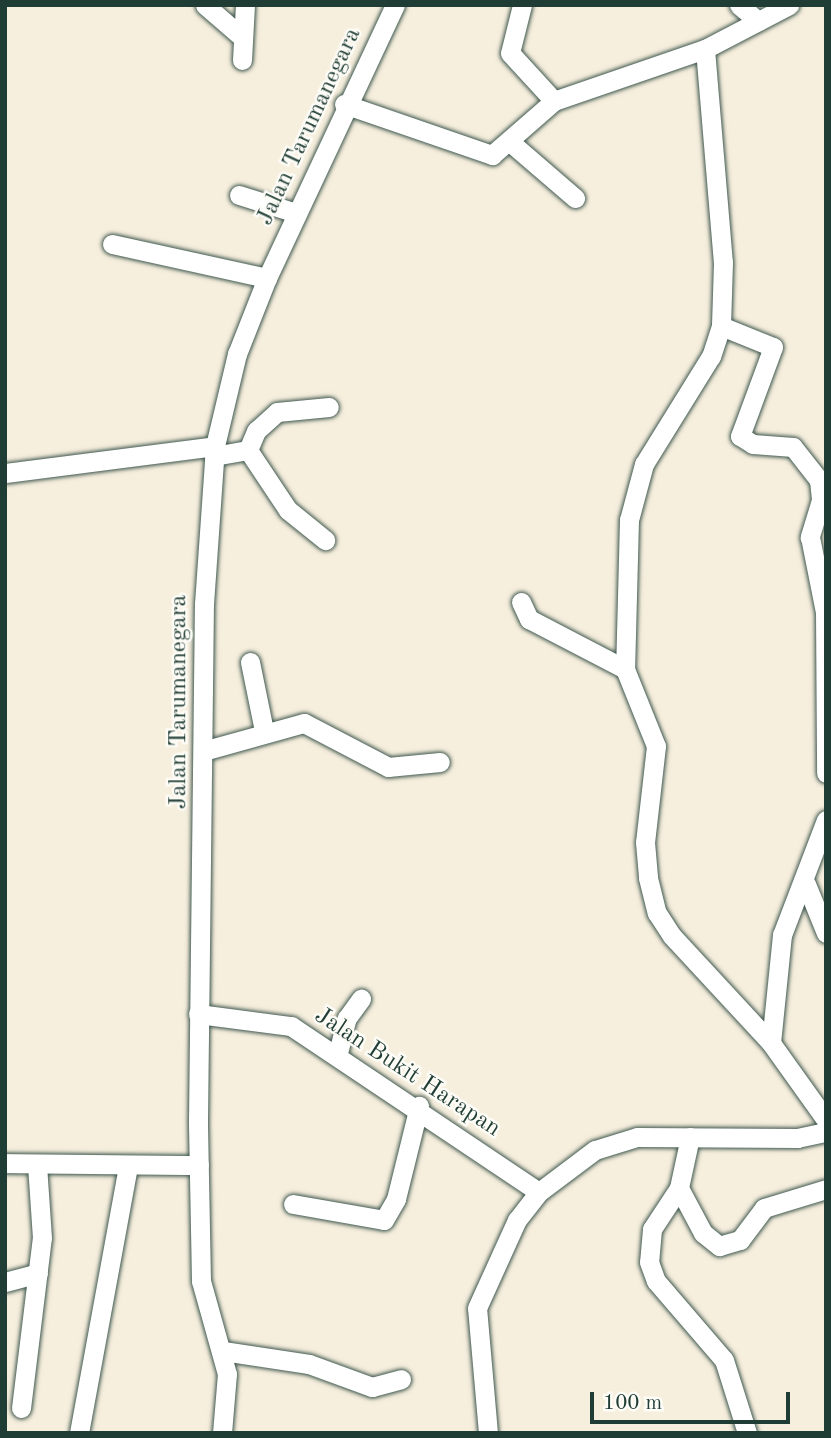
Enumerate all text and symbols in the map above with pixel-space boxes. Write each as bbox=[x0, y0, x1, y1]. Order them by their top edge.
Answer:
street label: Jalan Tarumanegara bbox=[252, 24, 368, 230]
street label: Jalan Tarumanegara bbox=[166, 595, 194, 809]
street label: Jalan Bukit Harapan bbox=[309, 1002, 505, 1144]
scale bar bbox=[593, 1378, 792, 1422]
text: 100 m bbox=[603, 1393, 662, 1414]

